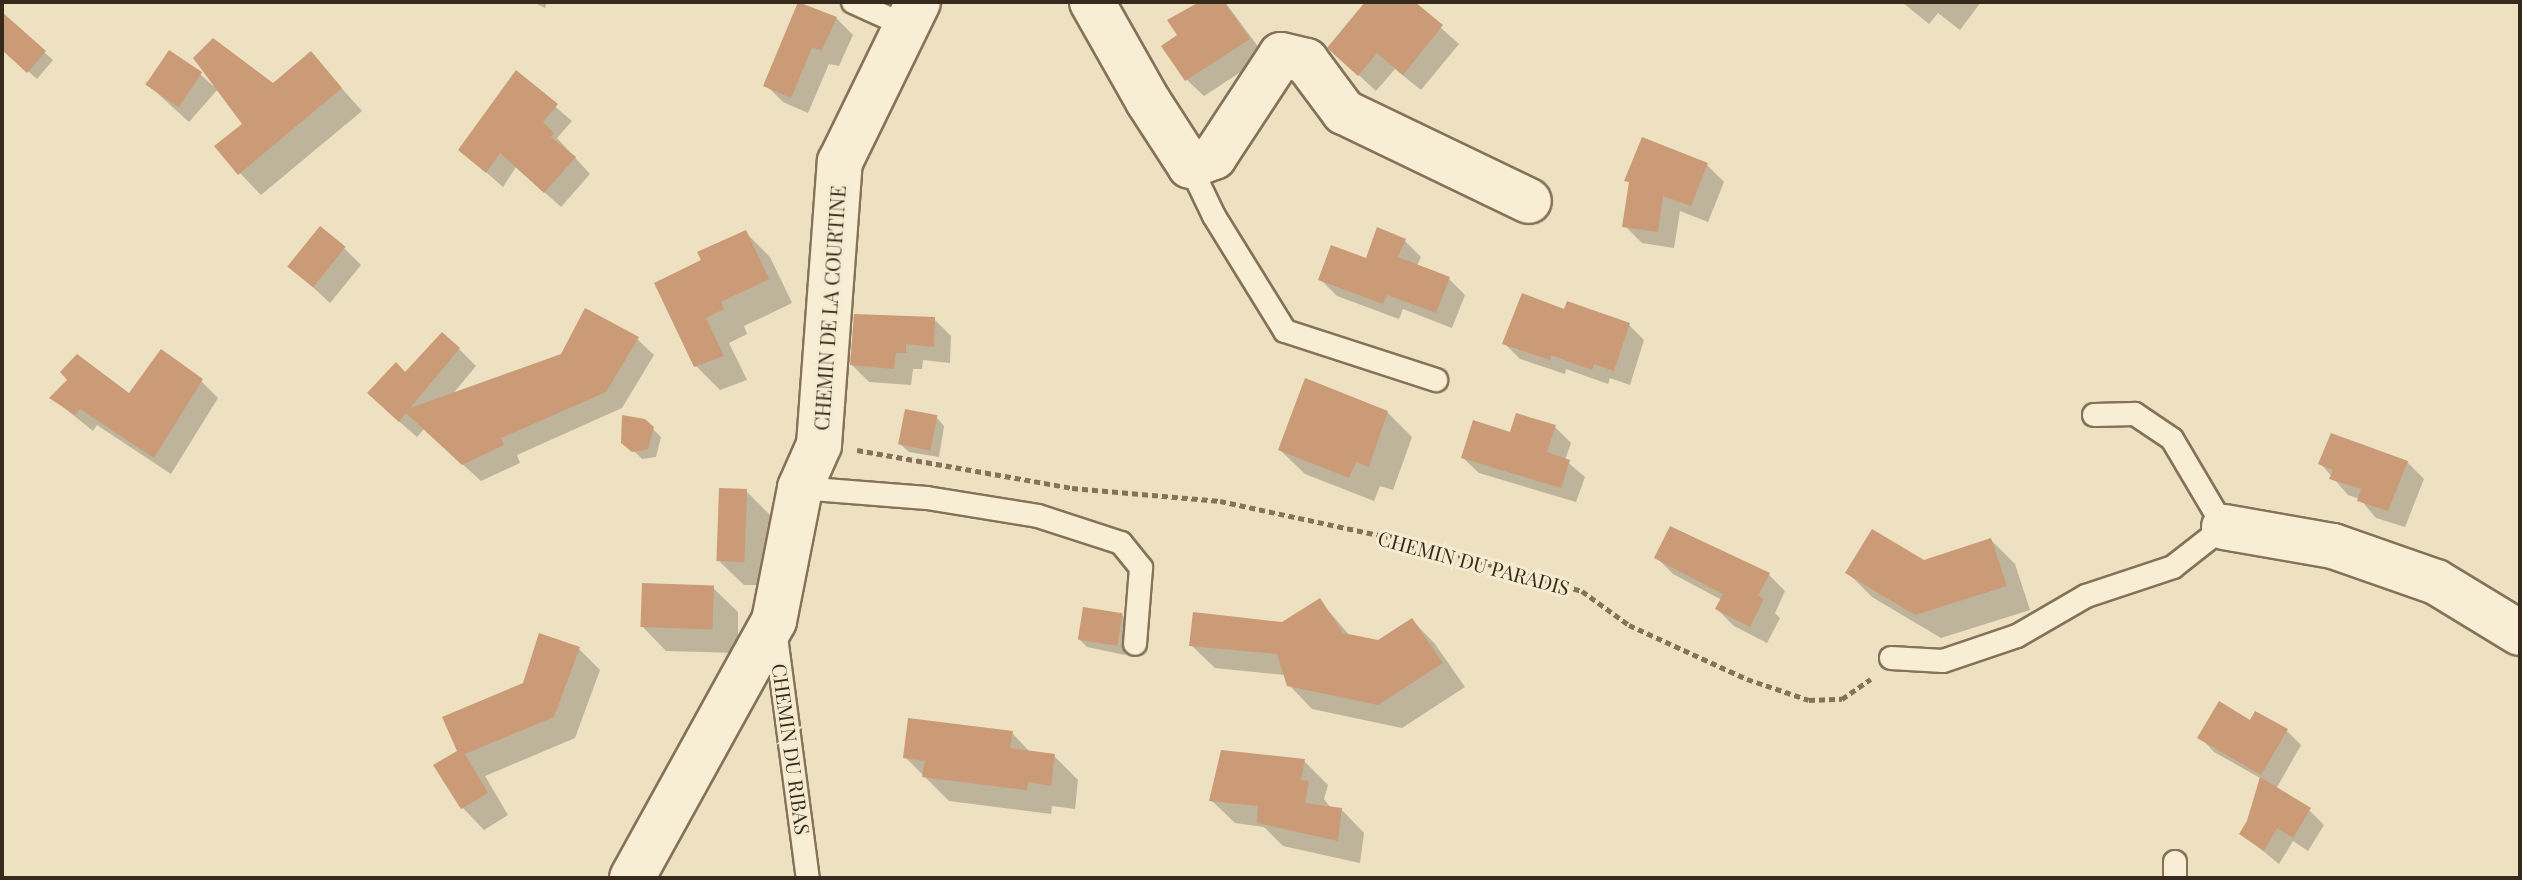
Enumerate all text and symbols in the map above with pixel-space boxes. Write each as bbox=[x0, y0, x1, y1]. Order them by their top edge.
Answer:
street label: CHEMIN DE LA COURTINE bbox=[808, 185, 850, 431]
street label: CHEMIN DU PARADIS bbox=[1376, 525, 1572, 599]
street label: CHEMIN DU RIBAS bbox=[768, 662, 816, 836]

